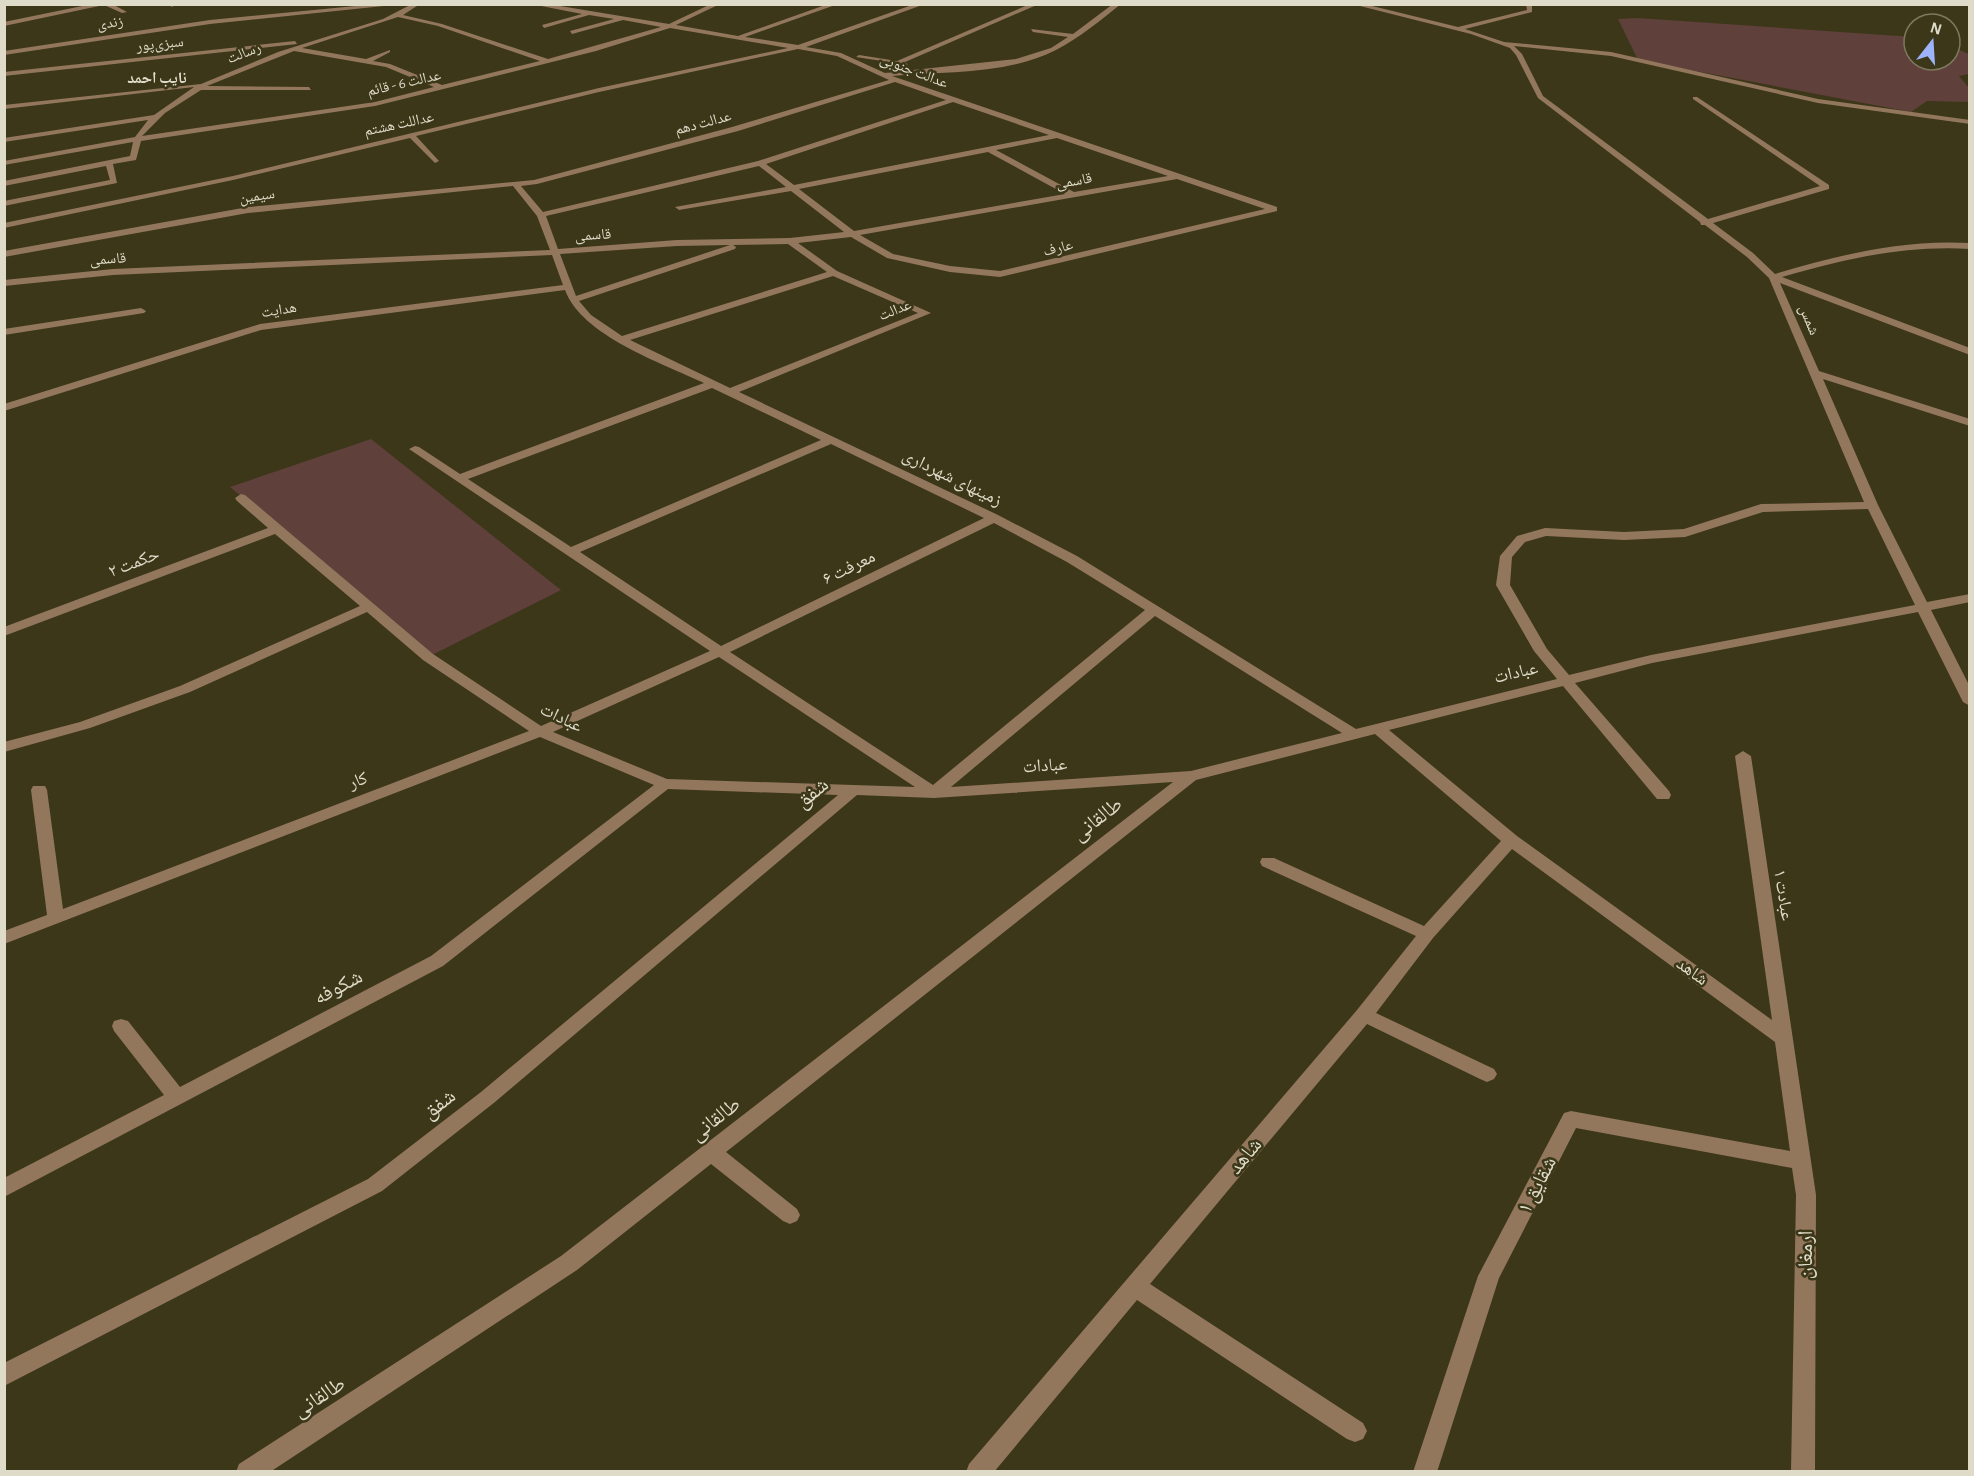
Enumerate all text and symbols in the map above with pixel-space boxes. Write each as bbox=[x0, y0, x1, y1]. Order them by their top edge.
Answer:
north arrow bbox=[1902, 12, 1962, 72]
street label: زندی bbox=[96, 14, 125, 34]
text: N bbox=[1928, 19, 1944, 38]
street label: سبزی‌پور bbox=[135, 34, 185, 56]
street label: رسالت bbox=[225, 40, 264, 67]
street label: عدالت جنوبی bbox=[877, 51, 950, 93]
street label: عدالت 6 - قائم bbox=[366, 67, 443, 101]
district label: نایب احمد bbox=[127, 70, 187, 87]
street label: عدالت دهم bbox=[673, 108, 734, 140]
street label: عداللت هشتم bbox=[363, 109, 436, 141]
street label: قاسمی bbox=[1055, 170, 1094, 194]
street label: سیمین bbox=[238, 186, 276, 208]
street label: قاسمی bbox=[574, 226, 612, 246]
street label: عارف bbox=[1042, 237, 1075, 260]
street label: قاسمی bbox=[89, 250, 127, 270]
street label: عدالت bbox=[877, 297, 914, 323]
street label: هدایت bbox=[260, 300, 298, 320]
street label: شمس bbox=[1794, 303, 1822, 338]
street label: زمینهای شهرداری bbox=[899, 446, 1005, 511]
street label: حکمت ۲ bbox=[106, 545, 162, 581]
street label: معرفت ۶ bbox=[820, 548, 878, 588]
street label: عبادات bbox=[1492, 659, 1540, 687]
street label: عبادات bbox=[537, 700, 585, 736]
street label: عبادات bbox=[1022, 755, 1068, 777]
street label: کار bbox=[345, 769, 371, 793]
street label: شفق bbox=[792, 774, 834, 814]
street label: طالقانی bbox=[1068, 793, 1127, 846]
street label: عبادت ۱ bbox=[1770, 868, 1796, 922]
street label: شاهد bbox=[1673, 955, 1711, 989]
street label: شکوفه bbox=[310, 966, 366, 1008]
street label: شفق bbox=[419, 1085, 461, 1125]
street label: طالقانی bbox=[686, 1093, 745, 1146]
street label: شاهد bbox=[1224, 1134, 1266, 1178]
street label: شقایق ۱ bbox=[1514, 1153, 1562, 1218]
street label: ارمغان bbox=[1795, 1231, 1817, 1280]
street label: طالقانی bbox=[289, 1373, 350, 1423]

